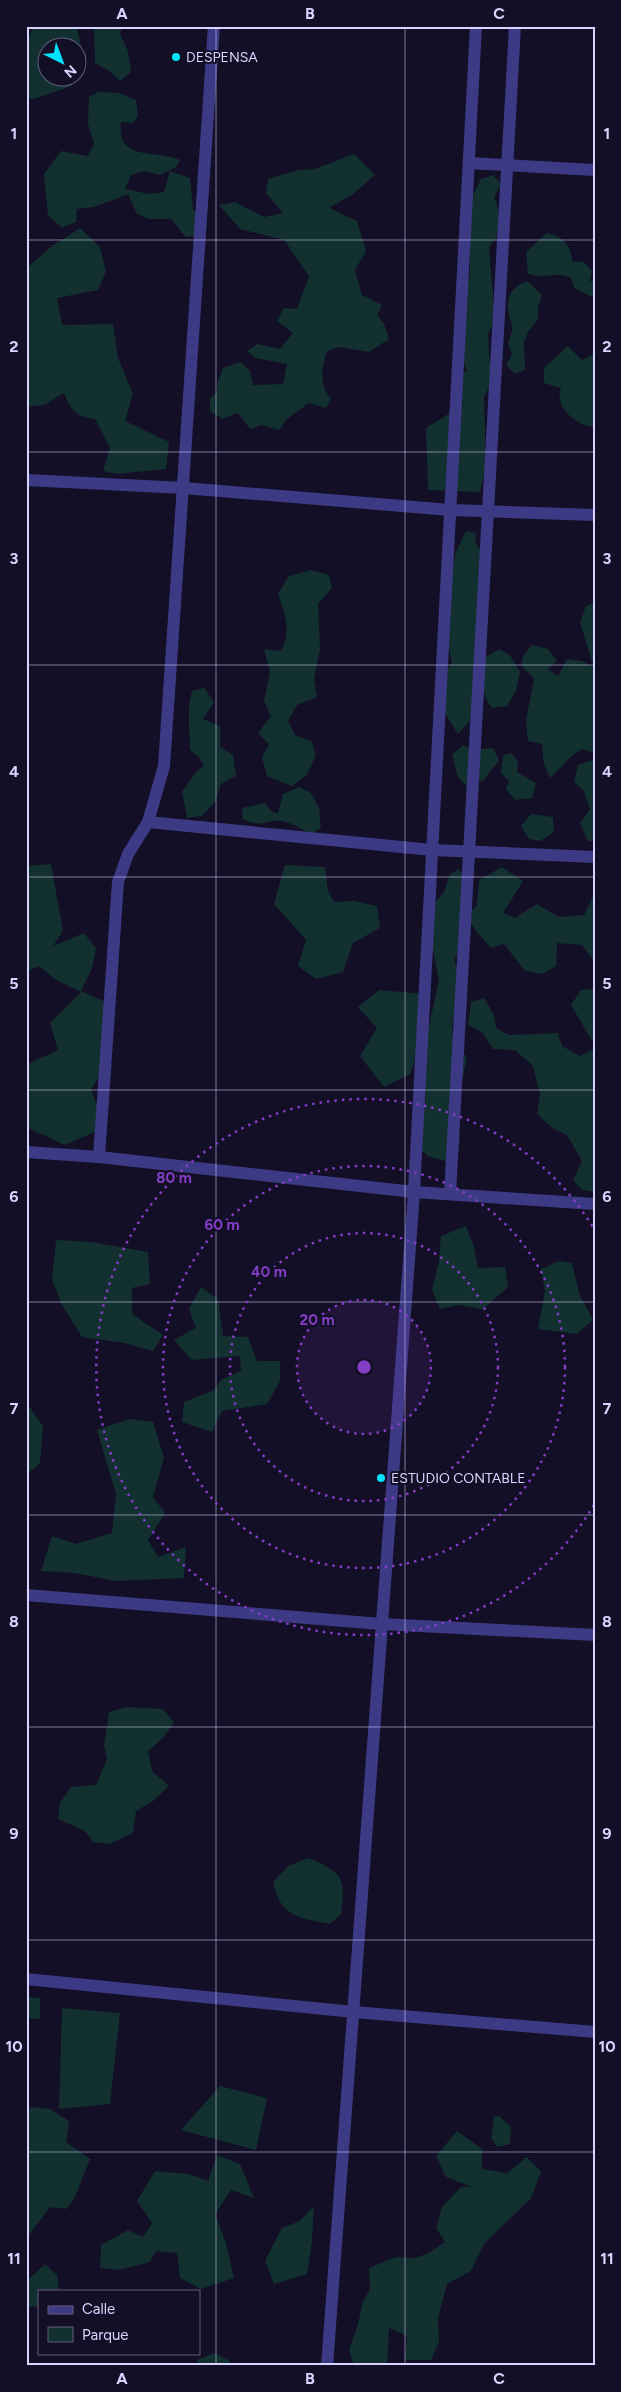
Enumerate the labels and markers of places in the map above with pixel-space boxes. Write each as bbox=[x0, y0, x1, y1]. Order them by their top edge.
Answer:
place label: DESPENSA bbox=[186, 49, 258, 66]
marker: DESPENSA bbox=[170, 51, 182, 63]
centre of rings bbox=[355, 1358, 373, 1376]
place label: ESTUDIO CONTABLE bbox=[391, 1470, 525, 1487]
marker: ESTUDIO CONTABLE bbox=[375, 1472, 387, 1484]

